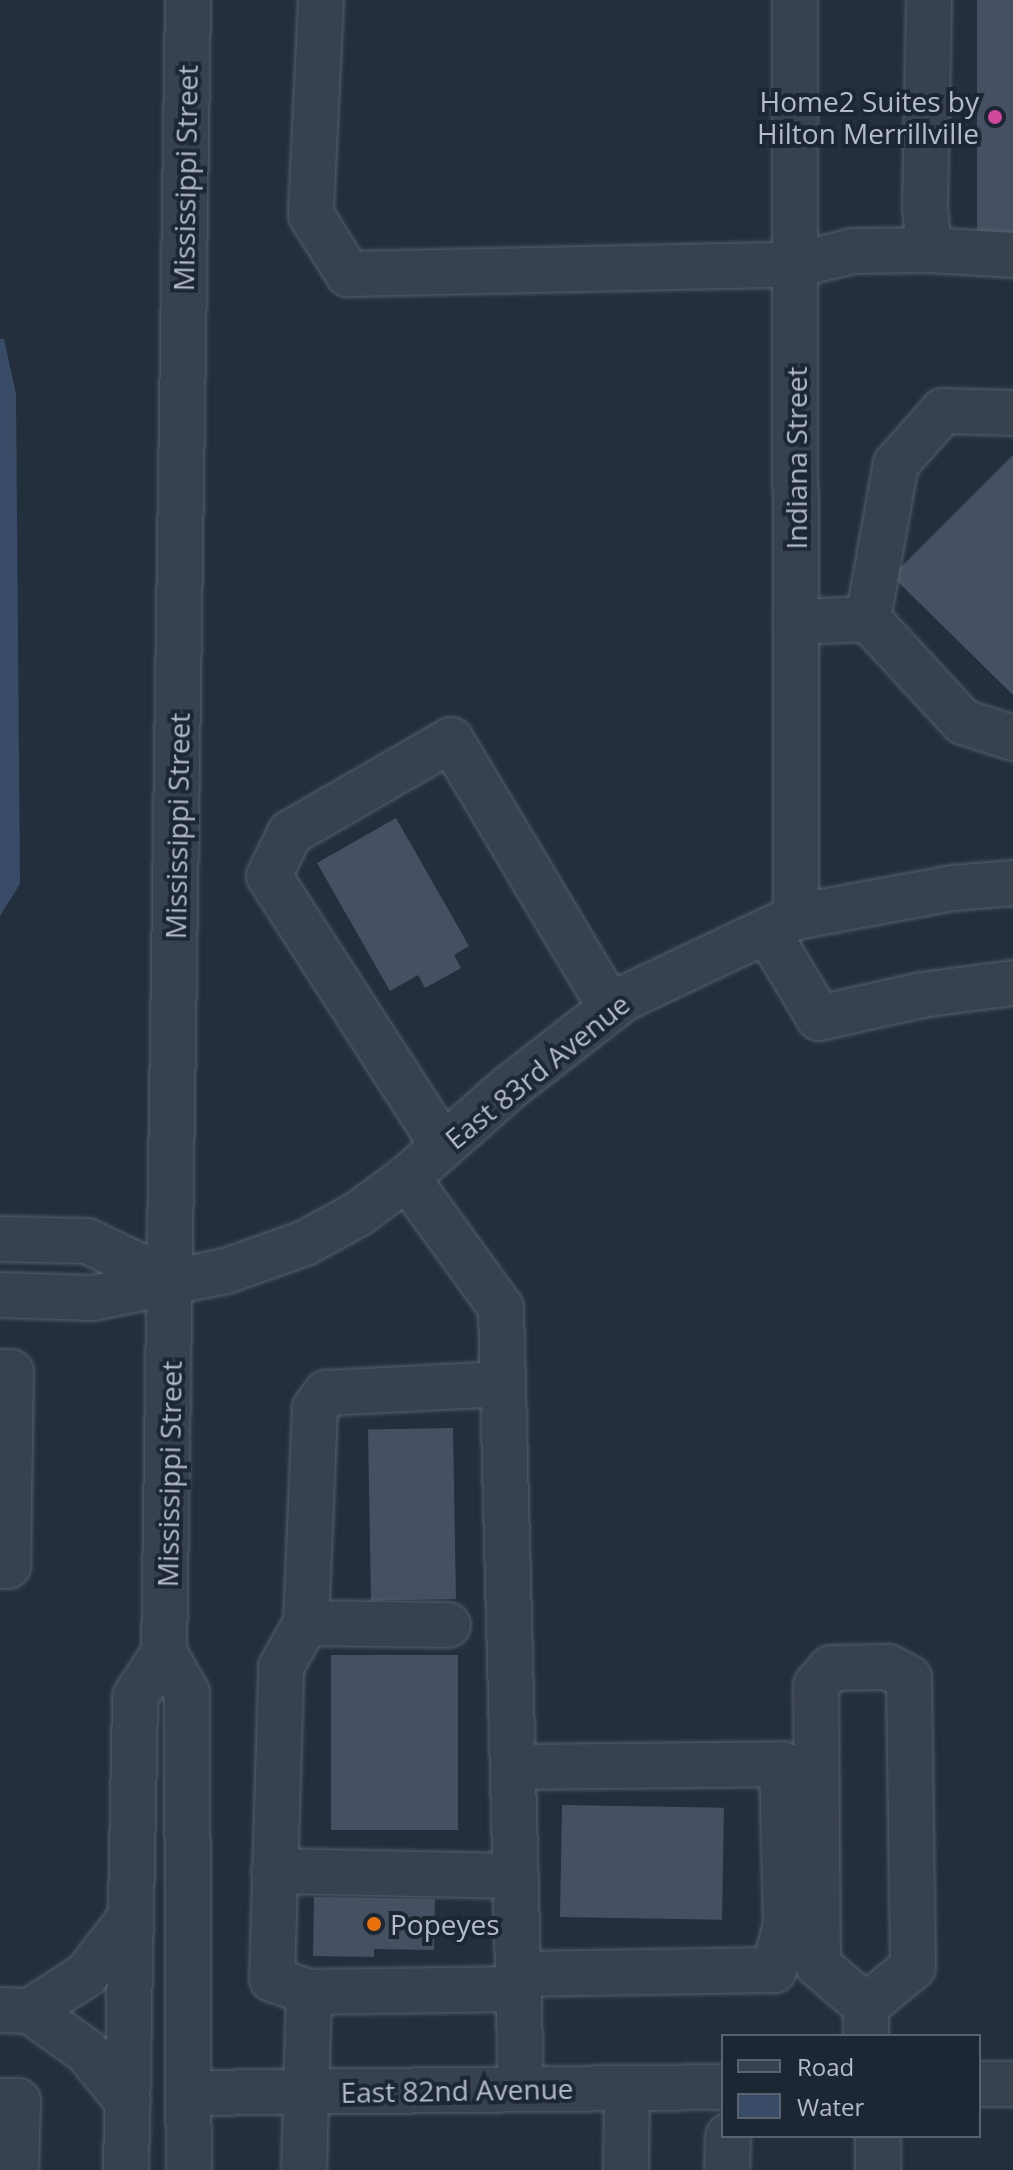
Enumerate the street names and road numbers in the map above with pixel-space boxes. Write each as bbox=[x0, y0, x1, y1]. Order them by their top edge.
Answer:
street label: Mississippi Street bbox=[166, 64, 204, 292]
street label: Indiana Street bbox=[779, 367, 813, 549]
street label: Mississippi Street bbox=[158, 712, 196, 940]
street label: East 83rd Avenue bbox=[438, 986, 636, 1156]
street label: Mississippi Street bbox=[150, 1360, 188, 1588]
street label: East 82nd Avenue bbox=[340, 2071, 574, 2109]

